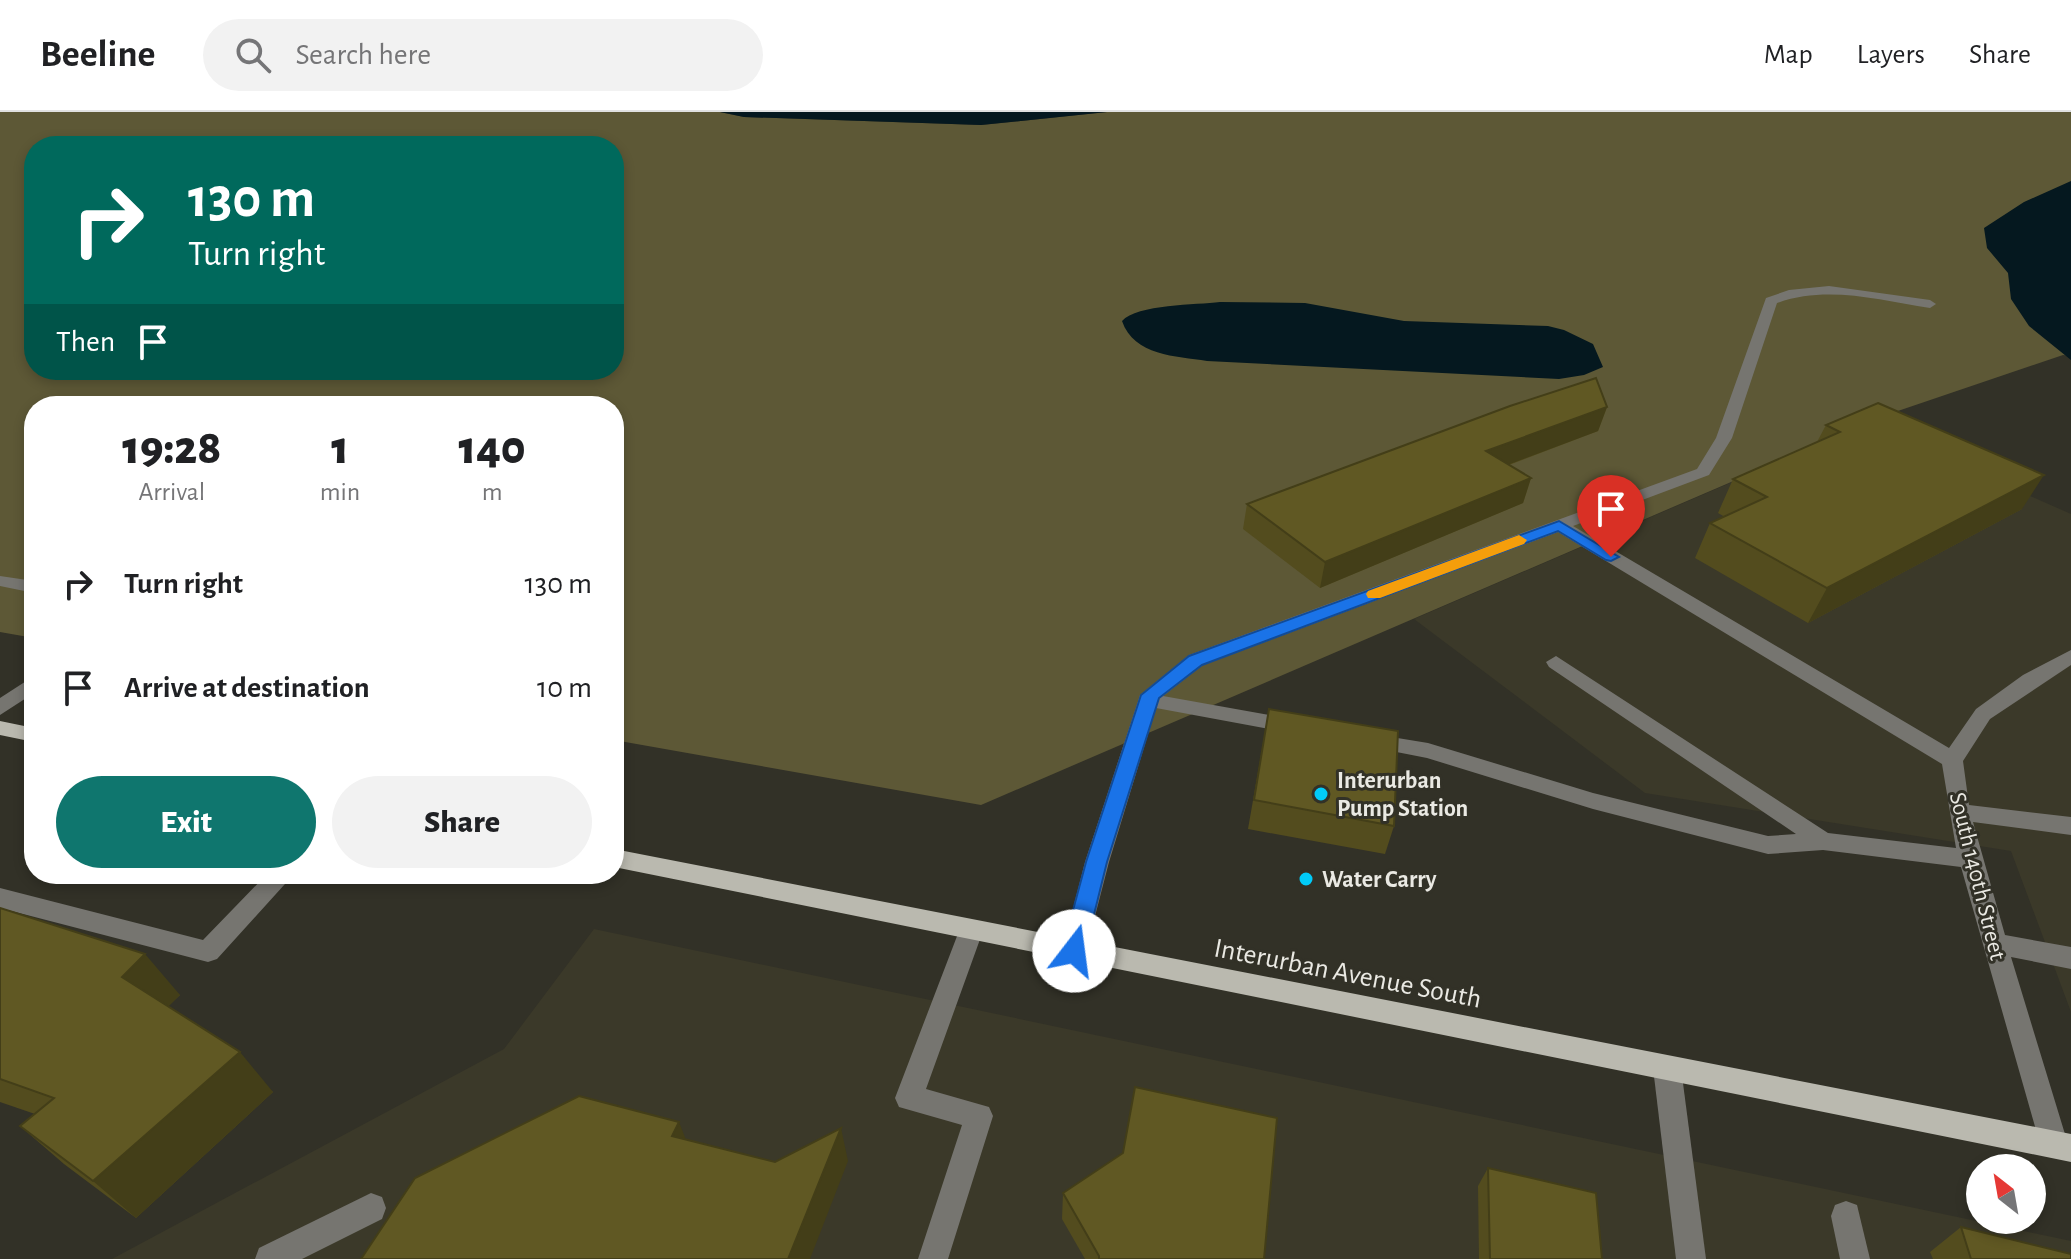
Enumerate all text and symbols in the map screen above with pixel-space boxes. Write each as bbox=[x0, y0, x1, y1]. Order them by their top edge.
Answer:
search box bbox=[203, 19, 763, 91]
icon: search bbox=[231, 33, 275, 77]
text: Beeline bbox=[40, 36, 155, 74]
text: Search here bbox=[295, 40, 431, 70]
text: Map bbox=[1764, 41, 1813, 69]
text: Layers bbox=[1857, 41, 1925, 69]
text: Share bbox=[1969, 41, 2031, 69]
icon: right bbox=[56, 168, 160, 272]
text: 130 m bbox=[188, 171, 315, 227]
text: Turn right bbox=[188, 236, 325, 272]
icon: arrive bbox=[131, 320, 175, 364]
text: Then bbox=[56, 327, 115, 357]
text: 19:28 bbox=[122, 425, 221, 473]
text: 1 bbox=[331, 425, 349, 473]
text: 140 bbox=[458, 425, 526, 473]
pin bbox=[1577, 475, 1645, 557]
text: Arrival bbox=[138, 479, 205, 505]
text: min bbox=[320, 479, 360, 505]
text: m bbox=[482, 479, 502, 505]
icon: arrive bbox=[1589, 487, 1633, 531]
icon: right bbox=[56, 562, 100, 606]
text: Turn right bbox=[124, 569, 243, 599]
text: 130 m bbox=[525, 569, 592, 599]
icon: arrive bbox=[56, 666, 100, 710]
text: Arrive at destination bbox=[124, 673, 370, 703]
text: 10 m bbox=[537, 673, 592, 703]
place label: Interurban Pump Station bbox=[1337, 769, 1468, 821]
button: Exit bbox=[56, 776, 316, 868]
button: Share bbox=[332, 776, 592, 868]
marker: Interurban Pump Station bbox=[1312, 785, 1330, 803]
street label: South 140th Street bbox=[1945, 790, 2010, 963]
place label: Water Carry bbox=[1322, 868, 1437, 892]
marker: Water Carry bbox=[1297, 870, 1315, 888]
position arrow bbox=[1032, 909, 1116, 993]
street label: Interurban Avenue South bbox=[1212, 934, 1484, 1014]
north arrow bbox=[1966, 1154, 2046, 1234]
map controls bbox=[1966, 1154, 2046, 1234]

